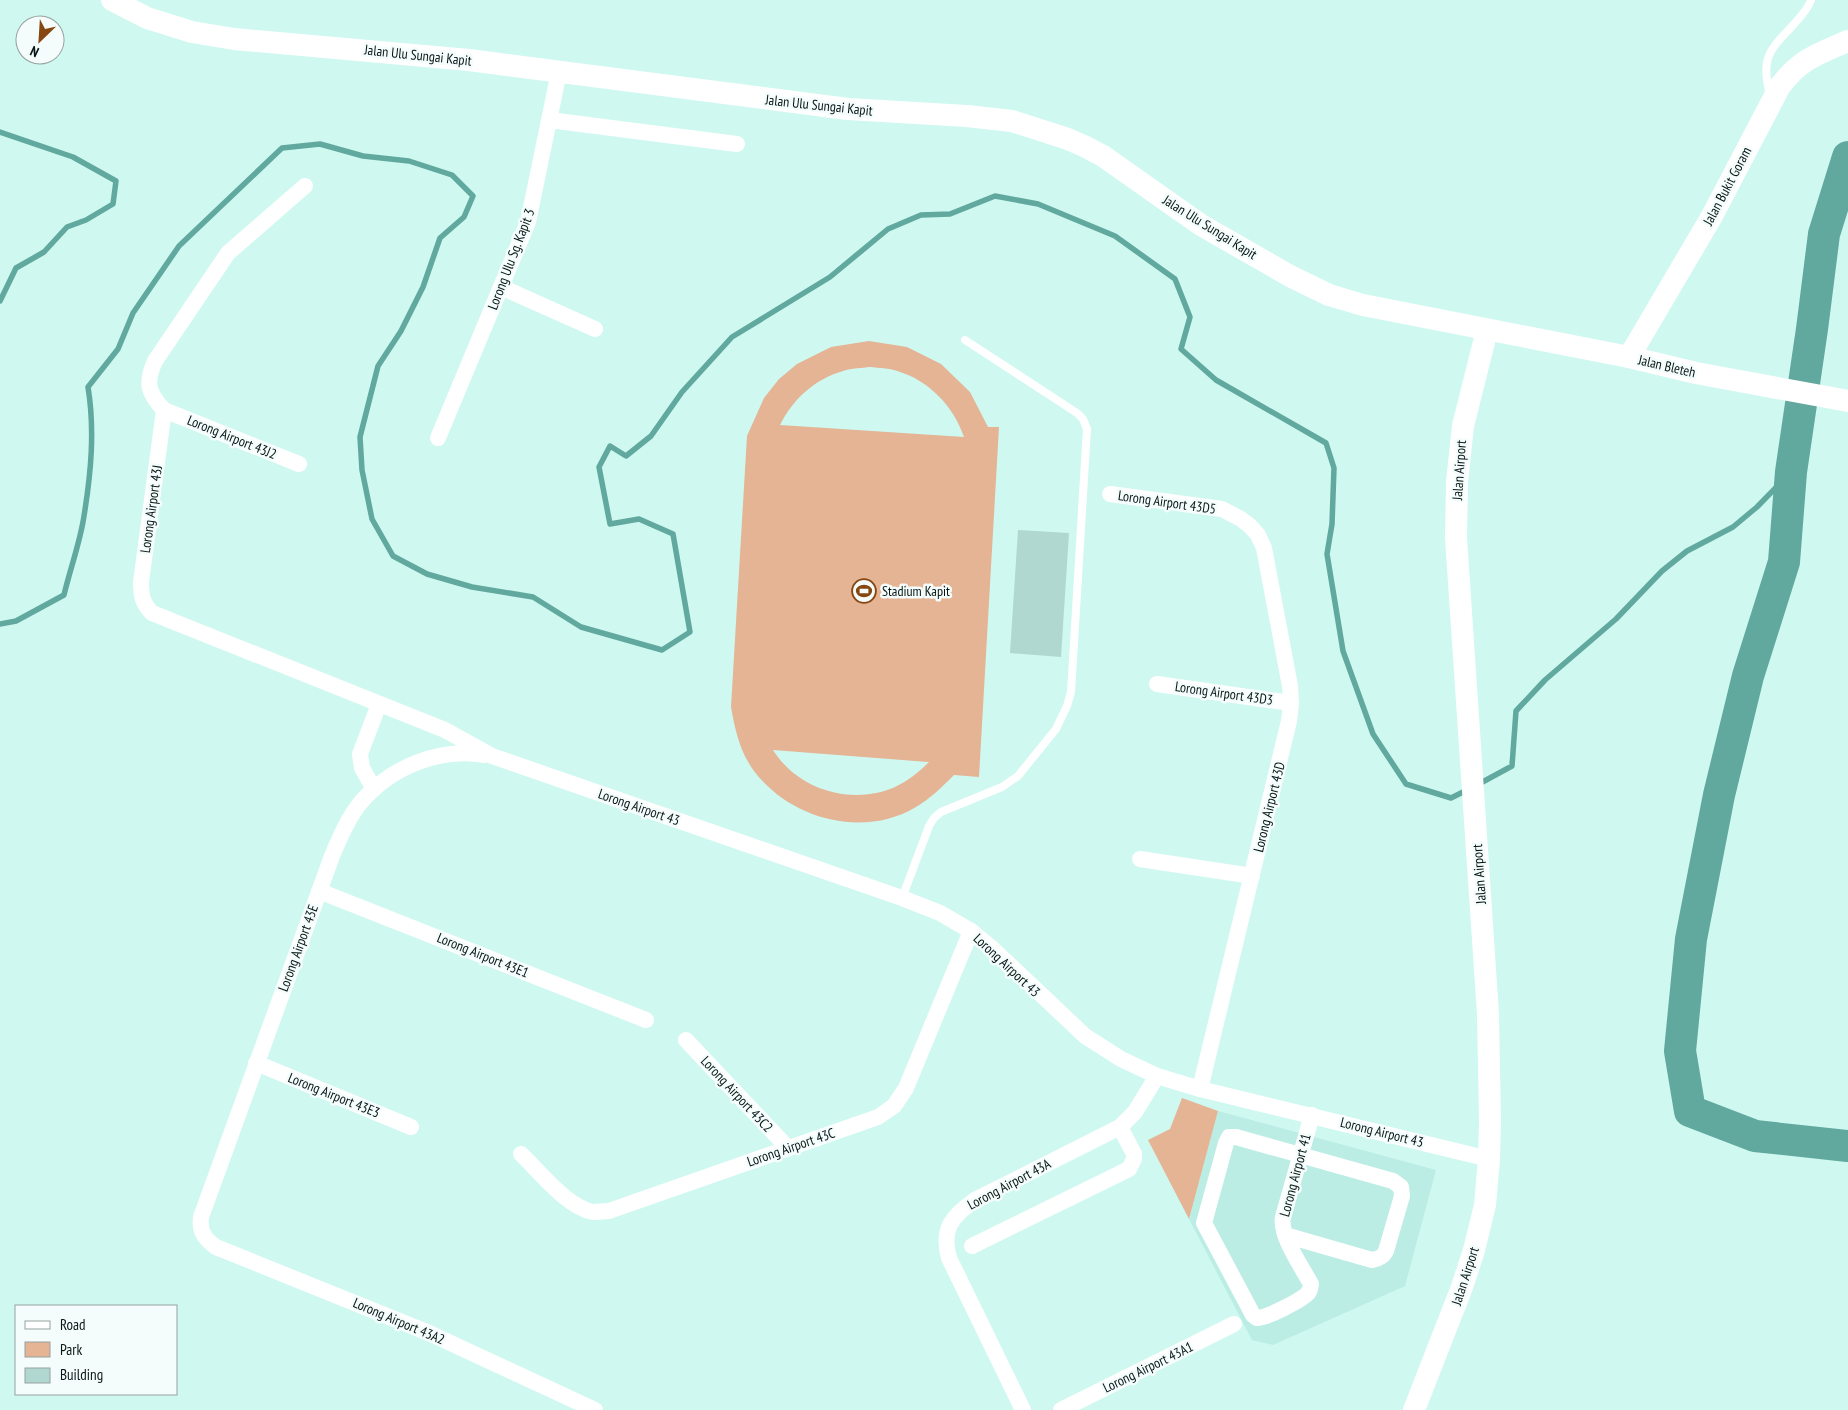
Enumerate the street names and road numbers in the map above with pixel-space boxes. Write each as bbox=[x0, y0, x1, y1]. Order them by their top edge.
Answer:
street label: Jalan Ulu Sungai Kapit bbox=[363, 40, 473, 70]
street label: Jalan Ulu Sungai Kapit bbox=[764, 90, 874, 120]
street label: Jalan Bukit Goram bbox=[1698, 144, 1755, 229]
street label: Jalan Ulu Sungai Kapit bbox=[1159, 190, 1261, 263]
street label: Lorong Ulu Sg. Kapit 3 bbox=[483, 206, 539, 312]
street label: Jalan Bleteh bbox=[1636, 350, 1697, 381]
street label: Lorong Airport 43J2 bbox=[185, 411, 279, 463]
street label: Jalan Airport bbox=[1448, 439, 1470, 502]
street label: Lorong Airport 43J bbox=[136, 464, 166, 554]
street label: Lorong Airport 43D5 bbox=[1117, 486, 1217, 518]
street label: Lorong Airport 43D3 bbox=[1174, 677, 1274, 709]
street label: Lorong Airport 43D bbox=[1249, 760, 1289, 854]
street label: Lorong Airport 43 bbox=[596, 785, 682, 829]
street label: Jalan Airport bbox=[1468, 843, 1490, 906]
street label: Lorong Airport 43E bbox=[274, 902, 322, 994]
street label: Lorong Airport 43E1 bbox=[434, 928, 532, 982]
street label: Lorong Airport 43 bbox=[970, 929, 1044, 1001]
street label: Lorong Airport 43C2 bbox=[697, 1052, 777, 1136]
street label: Lorong Airport 43E3 bbox=[285, 1068, 383, 1122]
street label: Lorong Airport 43 bbox=[1339, 1113, 1425, 1151]
street label: Lorong Airport 43C bbox=[745, 1123, 838, 1170]
street label: Lorong Airport 41 bbox=[1275, 1132, 1315, 1218]
street label: Lorong Airport 43A bbox=[964, 1154, 1054, 1213]
street label: Jalan Airport bbox=[1447, 1244, 1483, 1308]
street label: Lorong Airport 43A2 bbox=[350, 1294, 448, 1348]
street label: Lorong Airport 43A1 bbox=[1100, 1337, 1196, 1397]

